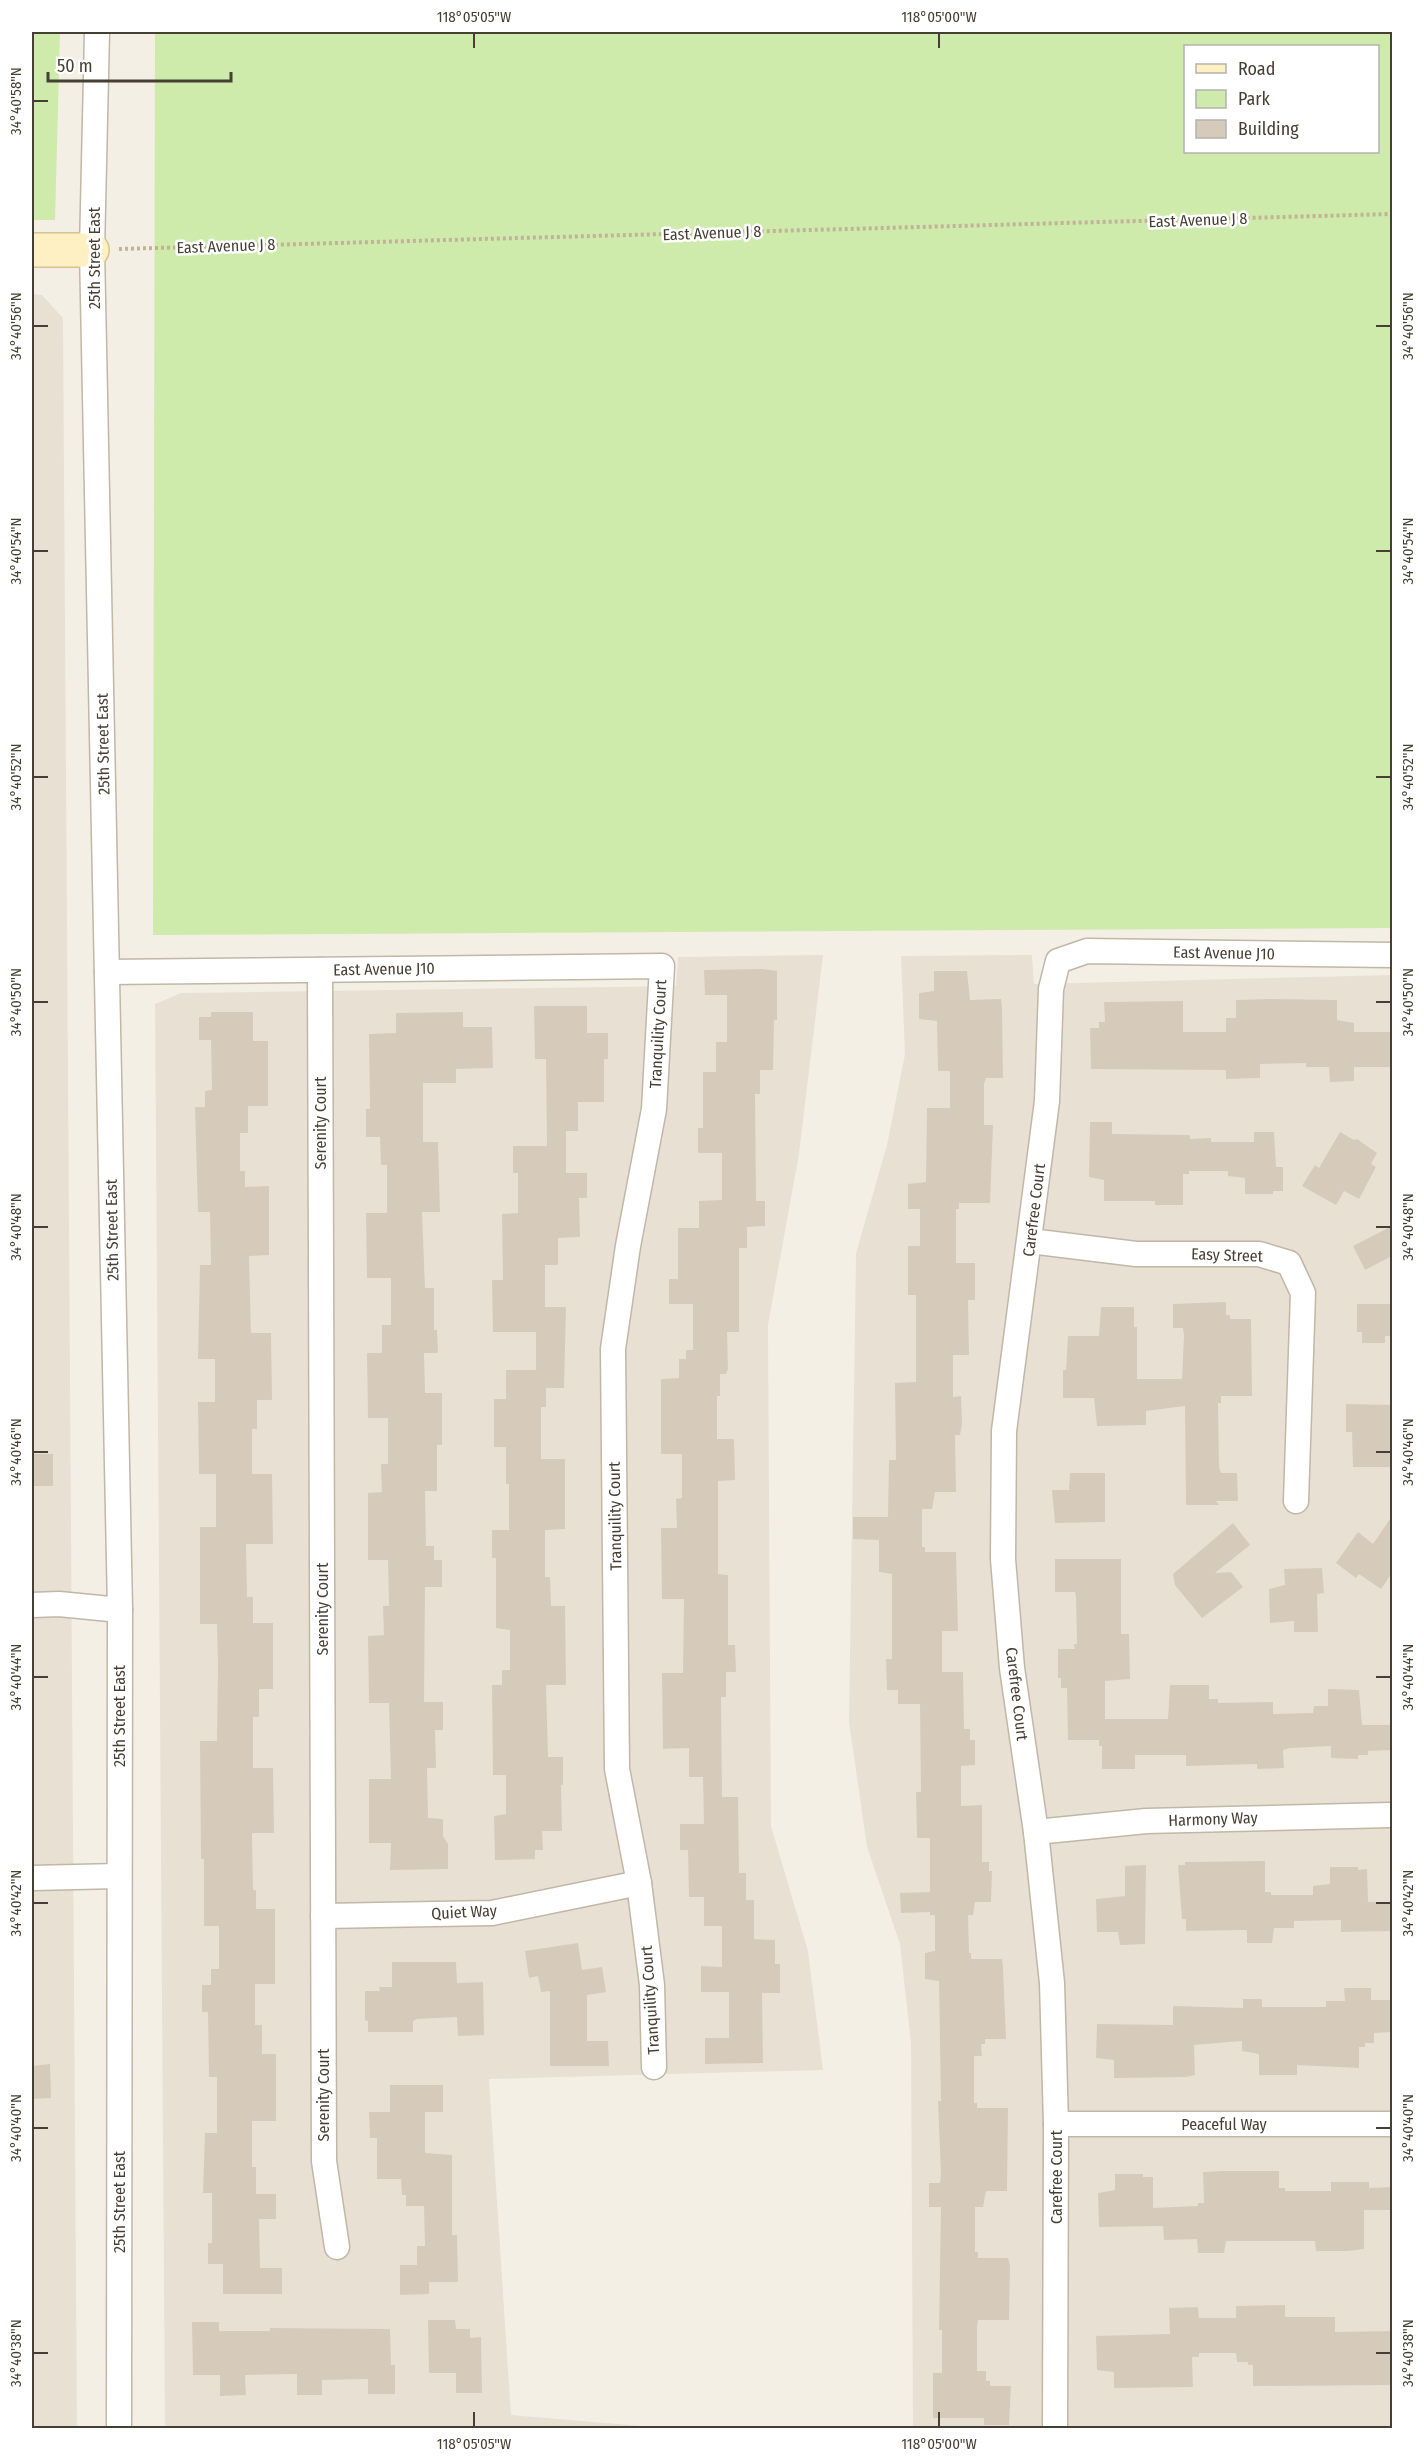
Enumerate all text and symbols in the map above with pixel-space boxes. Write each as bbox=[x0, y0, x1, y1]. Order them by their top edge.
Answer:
text: 118°05'05"W bbox=[437, 8, 511, 26]
text: 118°05'00"W bbox=[901, 8, 977, 26]
scale bar bbox=[48, 45, 231, 83]
legend bbox=[1184, 45, 1379, 153]
text: 50 m bbox=[57, 55, 93, 77]
text: Road bbox=[1238, 58, 1275, 80]
text: 34°40'58"N bbox=[7, 67, 25, 135]
text: Park bbox=[1238, 88, 1271, 110]
text: Building bbox=[1238, 118, 1299, 140]
street label: 25th Street East bbox=[85, 206, 104, 309]
street label: East Avenue J 8 bbox=[1148, 209, 1248, 231]
street label: East Avenue J 8 bbox=[662, 222, 762, 244]
street label: East Avenue J 8 bbox=[176, 235, 276, 257]
text: 34°40'56"N bbox=[7, 292, 25, 360]
text: 34°40'56"N bbox=[1399, 292, 1417, 360]
text: 34°40'54"N bbox=[7, 517, 25, 585]
text: 34°40'54"N bbox=[1399, 517, 1417, 585]
street label: 25th Street East bbox=[93, 692, 113, 795]
text: 34°40'52"N bbox=[7, 743, 25, 811]
text: 34°40'52"N bbox=[1399, 743, 1417, 811]
street label: East Avenue J10 bbox=[1173, 943, 1275, 963]
street label: East Avenue J10 bbox=[333, 959, 435, 979]
text: 34°40'50"N bbox=[7, 968, 25, 1036]
text: 34°40'50"N bbox=[1399, 968, 1417, 1036]
street label: Tranquility Court bbox=[646, 978, 670, 1089]
street label: Serenity Court bbox=[311, 1076, 330, 1169]
street label: Carefree Court bbox=[1019, 1162, 1049, 1258]
street label: 25th Street East bbox=[102, 1178, 122, 1281]
text: 34°40'48"N bbox=[7, 1193, 25, 1261]
text: 34°40'48"N bbox=[1399, 1193, 1417, 1261]
street label: Easy Street bbox=[1191, 1244, 1264, 1266]
text: 34°40'46"N bbox=[7, 1418, 25, 1486]
text: 34°40'46"N bbox=[1399, 1418, 1417, 1486]
street label: Tranquility Court bbox=[605, 1461, 625, 1571]
street label: Serenity Court bbox=[313, 1562, 332, 1655]
text: 34°40'44"N bbox=[7, 1644, 25, 1710]
text: 34°40'44"N bbox=[1399, 1644, 1417, 1710]
street label: Carefree Court bbox=[1002, 1646, 1032, 1742]
street label: 25th Street East bbox=[110, 1664, 129, 1767]
street label: Harmony Way bbox=[1168, 1808, 1259, 1830]
text: 34°40'42"N bbox=[7, 1870, 25, 1936]
text: 34°40'42"N bbox=[1399, 1870, 1417, 1936]
street label: Quiet Way bbox=[431, 1901, 498, 1923]
street label: Tranquility Court bbox=[637, 1944, 663, 2055]
street label: Serenity Court bbox=[314, 2048, 333, 2141]
text: 34°40'40"N bbox=[7, 2094, 25, 2162]
text: 34°40'40"N bbox=[1399, 2094, 1417, 2162]
street label: Peaceful Way bbox=[1181, 2115, 1268, 2134]
street label: Carefree Court bbox=[1047, 2129, 1066, 2224]
street label: 25th Street East bbox=[110, 2150, 129, 2253]
text: 34°40'38"N bbox=[7, 2319, 25, 2387]
text: 34°40'38"N bbox=[1399, 2319, 1417, 2387]
text: 118°05'05"W bbox=[437, 2435, 511, 2453]
text: 118°05'00"W bbox=[901, 2435, 977, 2453]

